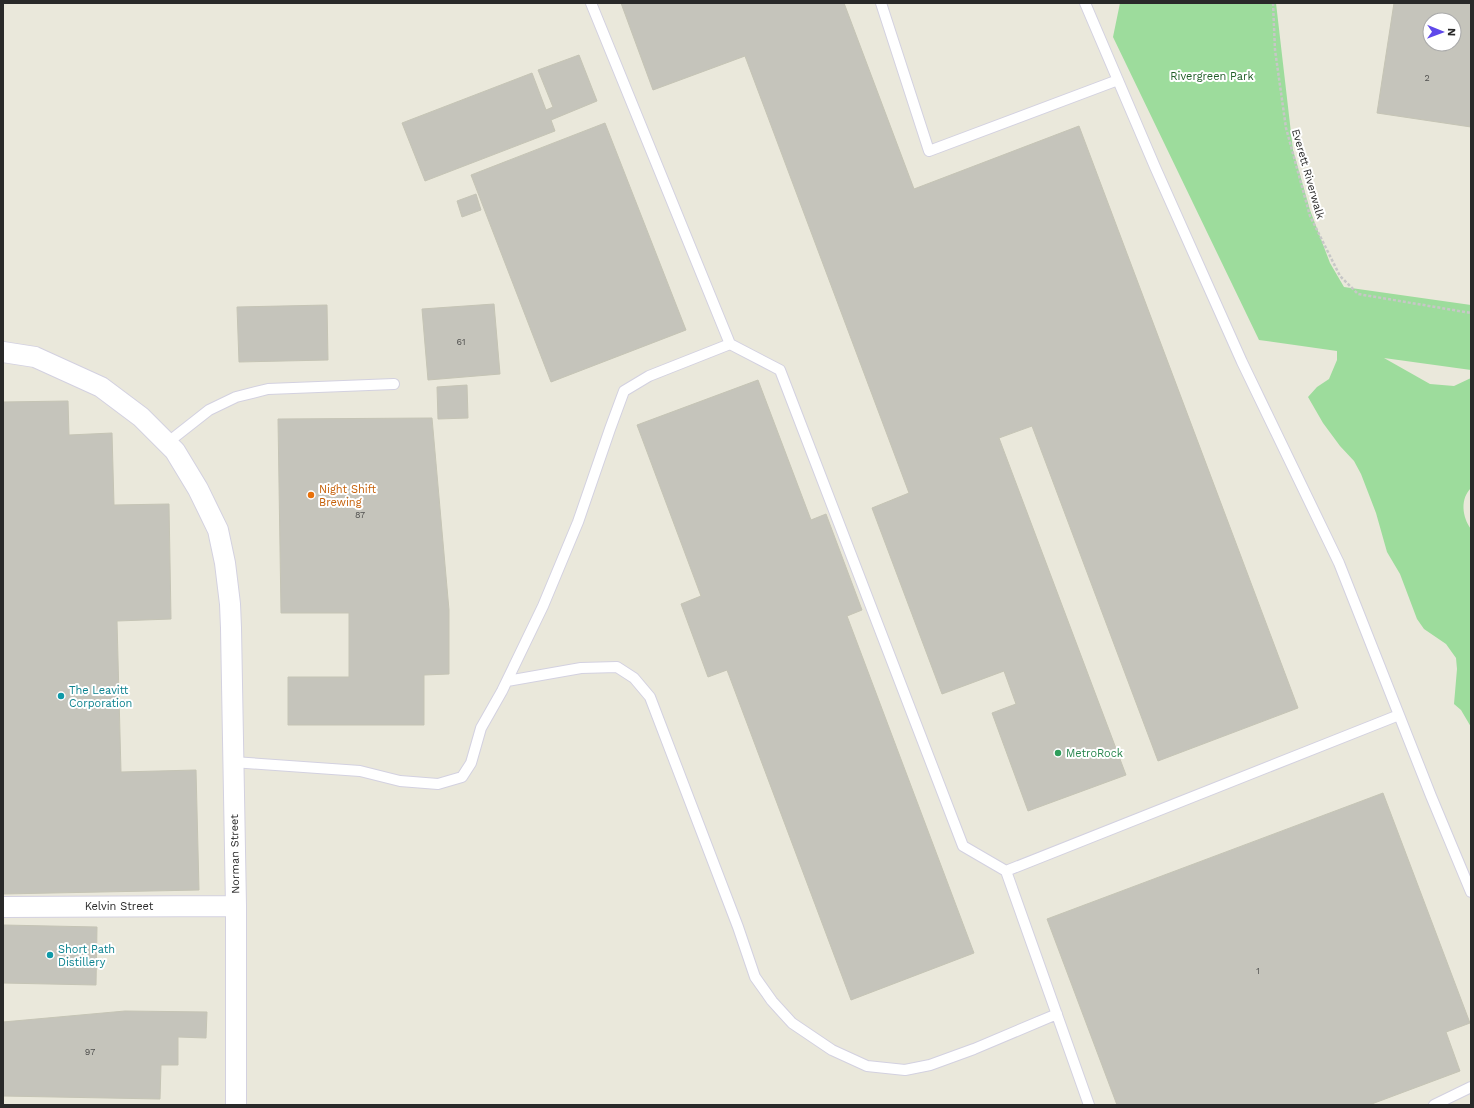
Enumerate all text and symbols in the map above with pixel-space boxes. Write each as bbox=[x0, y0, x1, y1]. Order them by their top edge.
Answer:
north arrow bbox=[1422, 12, 1462, 52]
text: N bbox=[1445, 28, 1458, 36]
park label: Rivergreen Park bbox=[1170, 70, 1254, 83]
house number: 2 bbox=[1424, 73, 1430, 83]
street label: Everett Riverwalk bbox=[1289, 127, 1327, 221]
house number: 61 bbox=[457, 337, 465, 347]
place label: Night Shift Brewing bbox=[319, 483, 377, 509]
marker: Night Shift Brewing bbox=[306, 490, 316, 500]
house number: 87 bbox=[355, 510, 365, 520]
place label: The Leavitt Corporation bbox=[69, 684, 132, 710]
marker: The Leavitt Corporation bbox=[56, 691, 66, 701]
place label: MetroRock bbox=[1066, 747, 1123, 760]
marker: MetroRock bbox=[1053, 748, 1063, 758]
street label: Norman Street bbox=[228, 814, 242, 894]
street label: Kelvin Street bbox=[85, 900, 154, 913]
place label: Short Path Distillery bbox=[58, 943, 115, 969]
marker: Short Path Distillery bbox=[45, 950, 55, 960]
house number: 1 bbox=[1256, 966, 1260, 976]
house number: 97 bbox=[85, 1047, 95, 1057]

